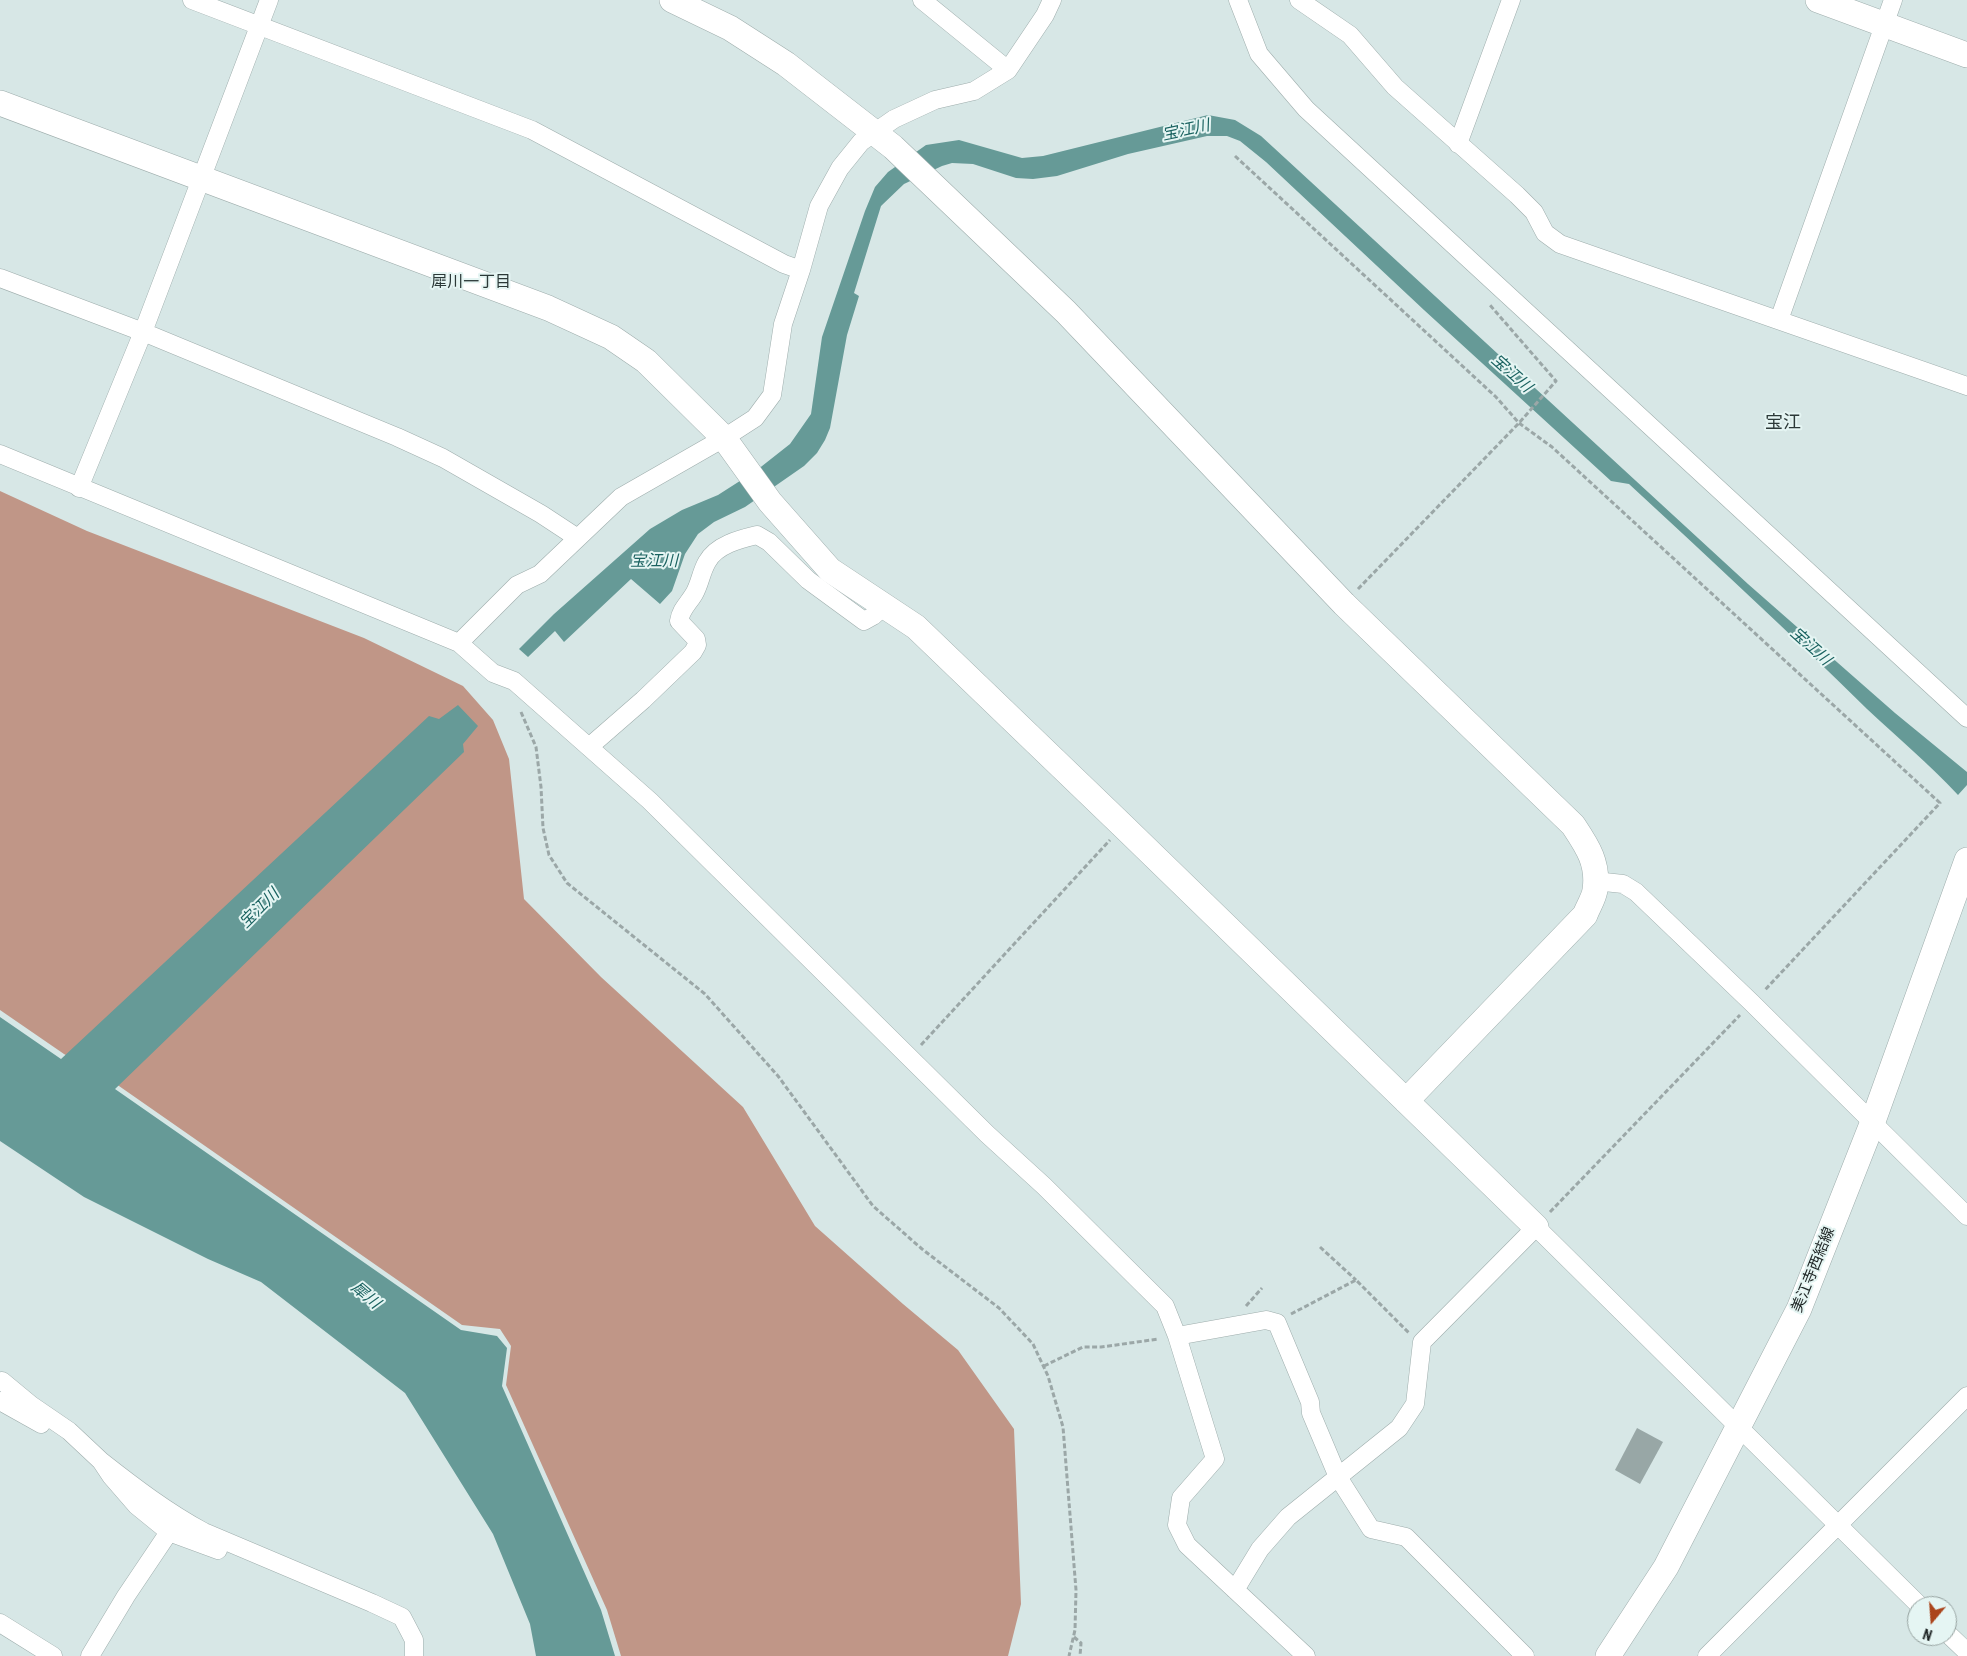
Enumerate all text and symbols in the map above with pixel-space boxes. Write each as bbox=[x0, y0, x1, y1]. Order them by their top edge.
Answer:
water label: 宝江川 bbox=[1161, 117, 1211, 145]
district label: 犀川一丁目 bbox=[431, 273, 511, 293]
water label: 宝江川 bbox=[1487, 351, 1535, 397]
district label: 宝江 bbox=[1765, 412, 1801, 434]
water label: 宝江川 bbox=[630, 552, 678, 572]
water label: 宝江川 bbox=[1786, 624, 1834, 670]
water label: 宝江川 bbox=[236, 885, 284, 933]
street label: 美江寺西結線 bbox=[1789, 1225, 1839, 1315]
water label: 犀川 bbox=[347, 1278, 383, 1314]
north arrow bbox=[1907, 1596, 1957, 1646]
text: N bbox=[1921, 1625, 1934, 1643]

